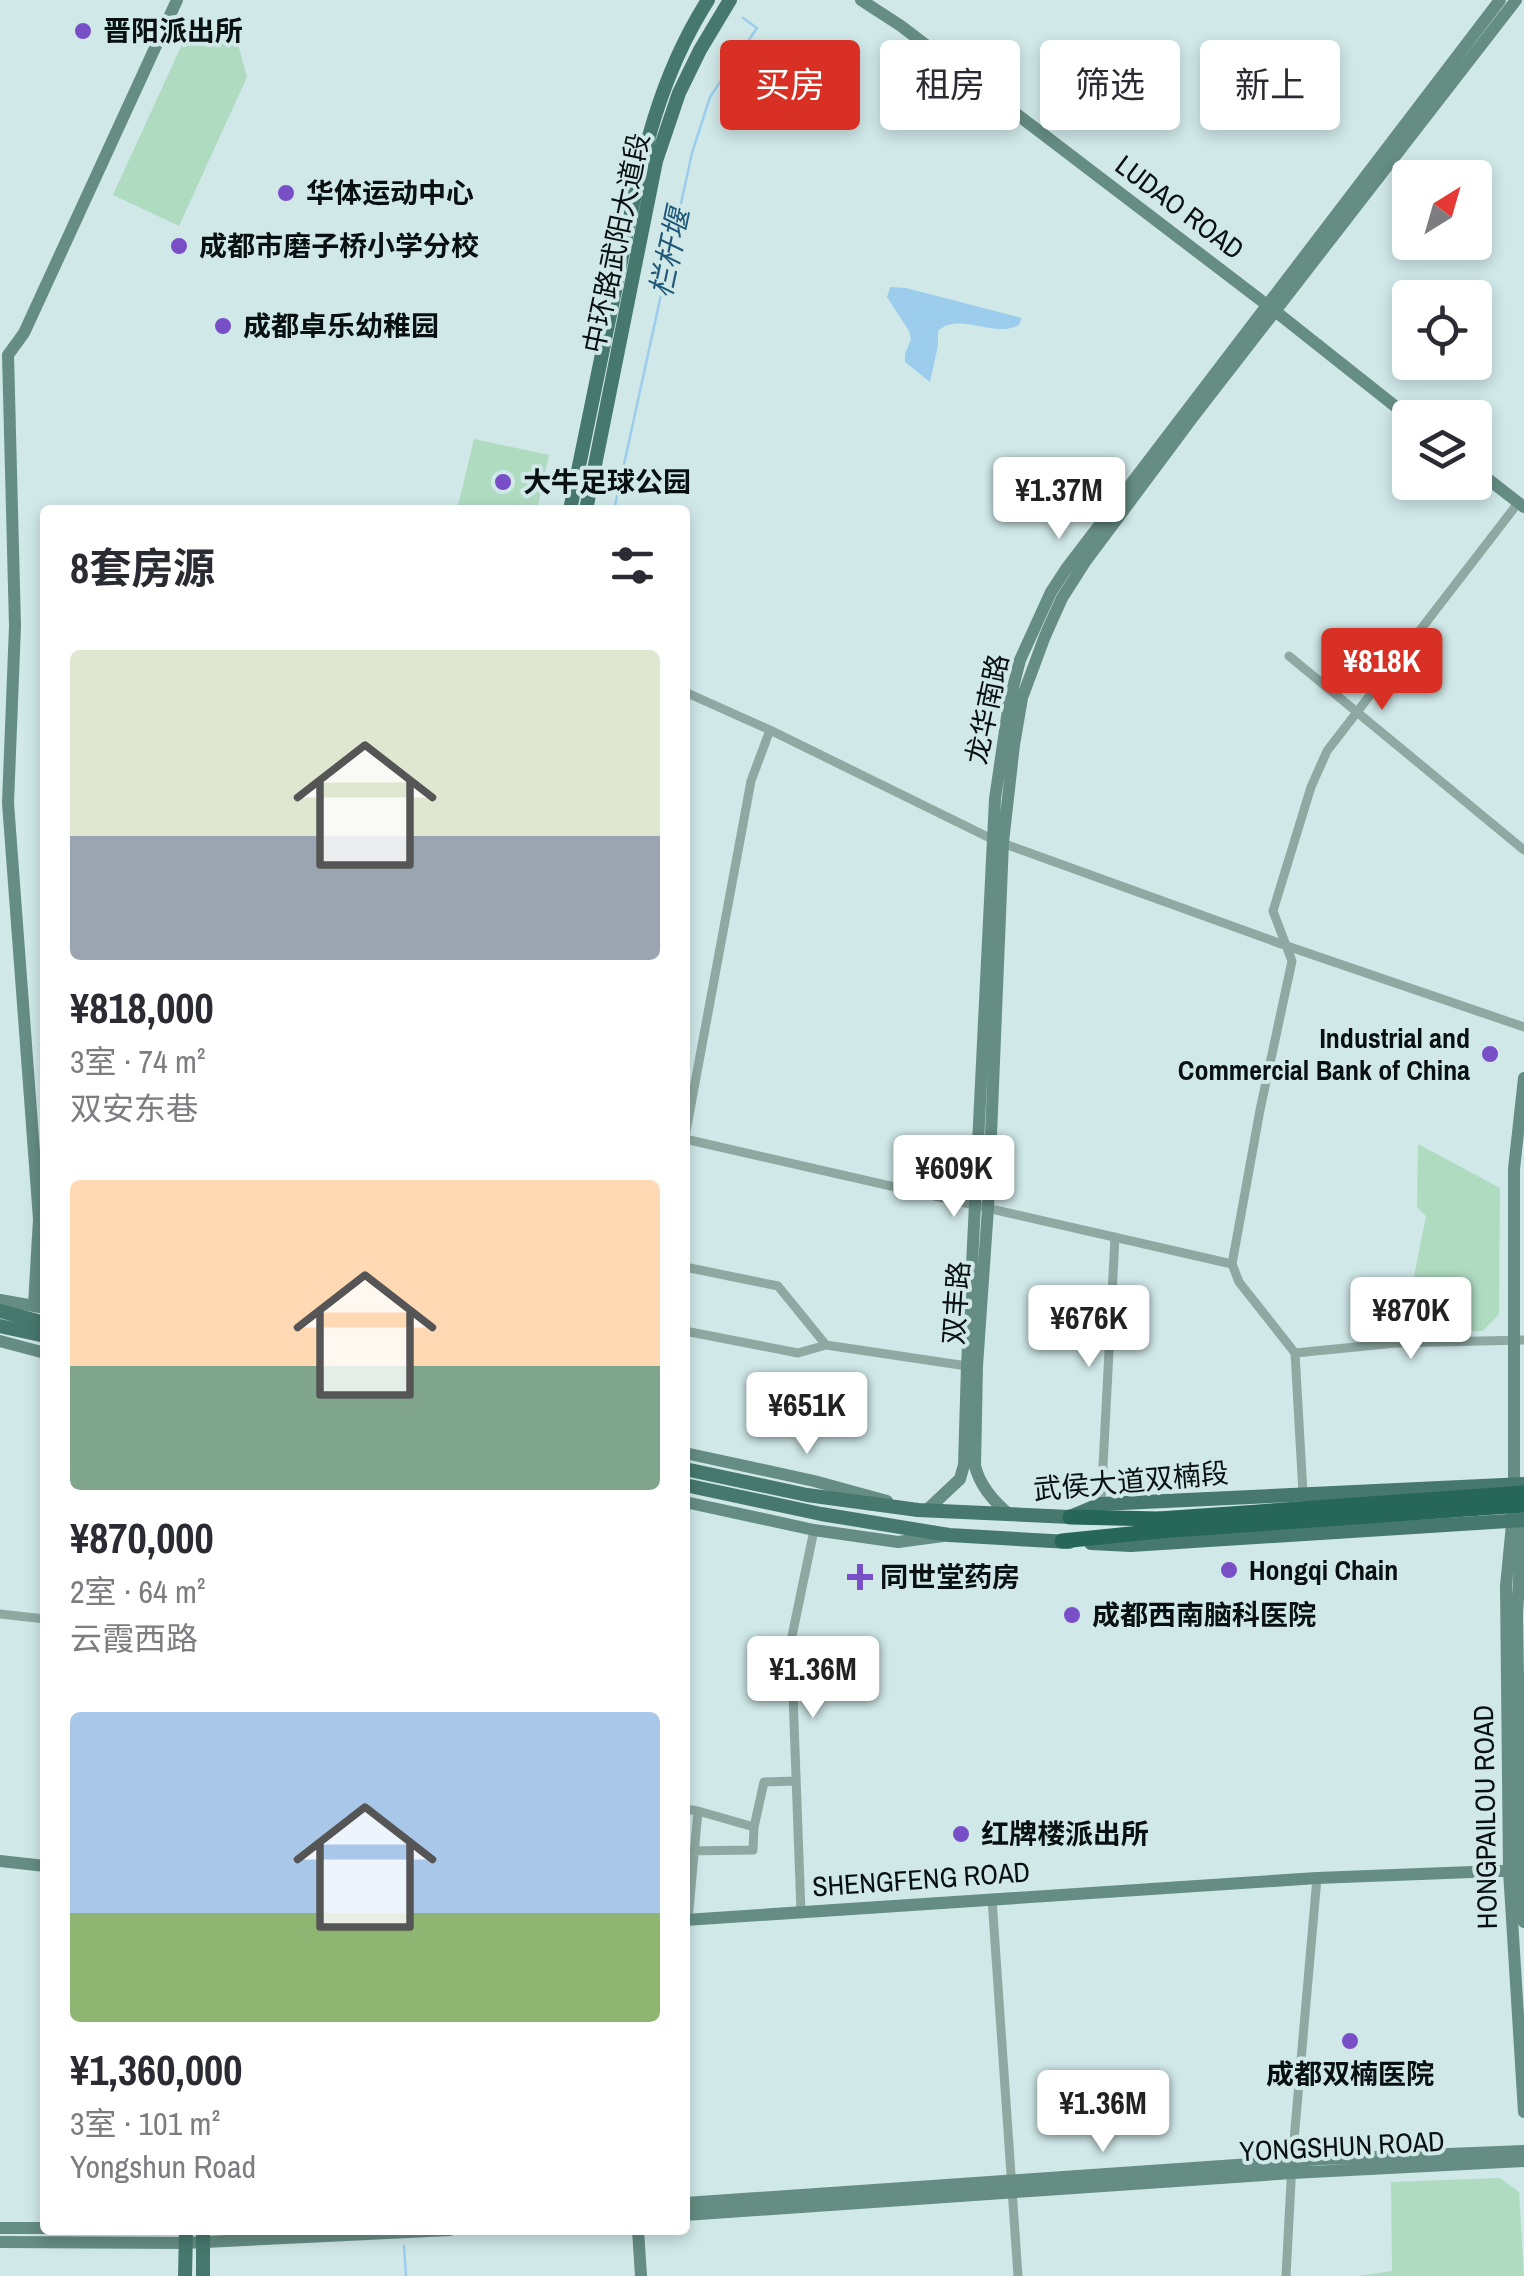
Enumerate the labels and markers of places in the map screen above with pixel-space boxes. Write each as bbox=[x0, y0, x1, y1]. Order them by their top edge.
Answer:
place label: 晋阳派出所 bbox=[103, 12, 243, 50]
marker: 晋阳派出所 bbox=[72, 20, 94, 42]
place label: 华体运动中心 bbox=[306, 174, 474, 212]
marker: 华体运动中心 bbox=[275, 182, 297, 204]
place label: 成都市磨子桥小学分校 bbox=[199, 227, 479, 265]
marker: 成都市磨子桥小学分校 bbox=[168, 235, 190, 257]
place label: 成都卓乐幼稚园 bbox=[243, 307, 439, 345]
marker: 成都卓乐幼稚园 bbox=[212, 315, 234, 337]
pin: ¥1.37M bbox=[978, 457, 1140, 542]
place label: 大牛足球公园 bbox=[523, 463, 691, 501]
marker: 大牛足球公园 bbox=[492, 471, 514, 493]
pin: ¥818K bbox=[1312, 628, 1452, 713]
place label: Industrial and Commercial Bank of China bbox=[1178, 1019, 1470, 1089]
marker: Industrial and Commercial Bank of China bbox=[1479, 1043, 1501, 1065]
pin: ¥609K bbox=[884, 1135, 1024, 1220]
pin: ¥870K bbox=[1341, 1277, 1481, 1362]
pin: ¥676K bbox=[1019, 1285, 1159, 1370]
pin: ¥651K bbox=[737, 1372, 877, 1457]
place label: Hongqi Chain bbox=[1249, 1551, 1398, 1589]
place label: 同世堂药房 bbox=[880, 1558, 1020, 1596]
marker: Hongqi Chain bbox=[1218, 1559, 1240, 1581]
marker: 同世堂药房 bbox=[849, 1566, 871, 1588]
place label: 成都西南脑科医院 bbox=[1092, 1596, 1316, 1634]
marker: 成都西南脑科医院 bbox=[1061, 1604, 1083, 1626]
pin: ¥1.36M bbox=[732, 1636, 894, 1721]
place label: 红牌楼派出所 bbox=[981, 1815, 1149, 1853]
marker: 红牌楼派出所 bbox=[950, 1823, 972, 1845]
marker: 成都双楠医院 bbox=[1339, 2030, 1361, 2052]
place label: 成都双楠医院 bbox=[1266, 2055, 1434, 2093]
pin: ¥1.36M bbox=[1022, 2070, 1184, 2155]

